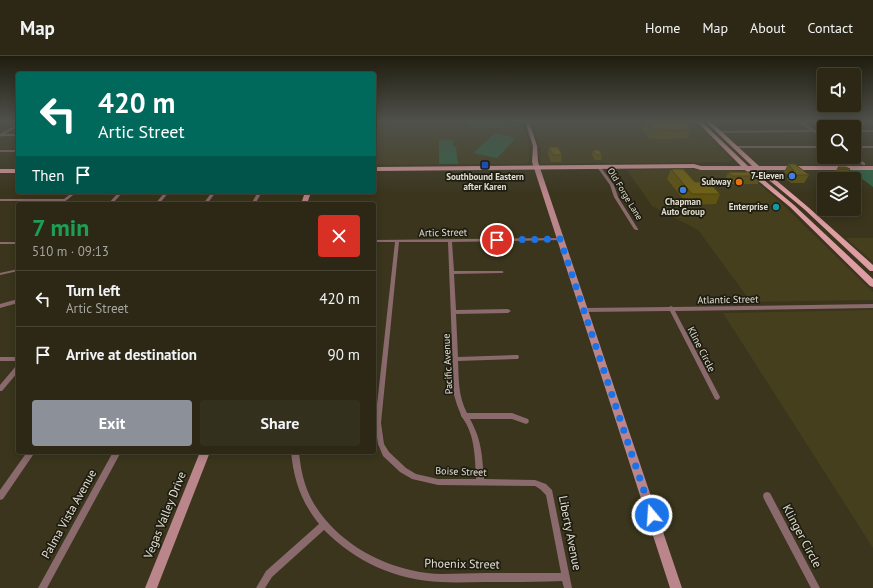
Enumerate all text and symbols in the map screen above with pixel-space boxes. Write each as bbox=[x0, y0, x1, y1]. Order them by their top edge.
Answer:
text: Map bbox=[20, 16, 55, 40]
text: Home bbox=[645, 19, 680, 37]
text: Map bbox=[702, 19, 728, 37]
text: About bbox=[750, 19, 786, 37]
text: Contact bbox=[808, 19, 853, 37]
map controls bbox=[817, 68, 861, 216]
button: sound bbox=[817, 68, 861, 112]
text: 420 m bbox=[98, 84, 175, 121]
icon: left bbox=[32, 88, 84, 140]
text: Artic Street bbox=[98, 120, 185, 143]
button: search bbox=[817, 120, 861, 164]
marker: Southbound Eastern after Karen bbox=[480, 160, 490, 170]
icon: arrive bbox=[72, 164, 94, 186]
text: Then bbox=[32, 166, 64, 185]
street label: Old Forge Lane bbox=[606, 166, 646, 222]
place label: 7-Eleven bbox=[751, 170, 784, 181]
place label: Southbound Eastern after Karen bbox=[446, 171, 524, 192]
marker: 7-Eleven bbox=[787, 171, 797, 181]
button: layers bbox=[817, 172, 861, 216]
place label: Subway bbox=[701, 176, 732, 187]
marker: Subway bbox=[734, 177, 744, 187]
marker: Chapman Auto Group bbox=[678, 185, 688, 195]
place label: Chapman Auto Group bbox=[661, 196, 705, 217]
place label: Enterprise bbox=[729, 201, 768, 212]
marker: Enterprise bbox=[771, 202, 781, 212]
text: 7 min bbox=[32, 212, 89, 243]
button: close bbox=[318, 215, 360, 257]
pin bbox=[480, 223, 514, 257]
street label: Artic Street bbox=[419, 226, 468, 239]
icon: arrive bbox=[486, 229, 508, 251]
text: 510 m · 09:13 bbox=[32, 243, 109, 260]
text: Turn left bbox=[66, 281, 120, 300]
icon: left bbox=[32, 288, 54, 310]
text: 420 m bbox=[319, 289, 360, 308]
street label: Atlantic Street bbox=[697, 292, 759, 307]
text: Artic Street bbox=[66, 300, 129, 317]
street label: Kline Circle bbox=[685, 324, 719, 374]
street label: Pacific Avenue bbox=[439, 333, 456, 395]
icon: arrive bbox=[32, 344, 54, 366]
text: Arrive at destination bbox=[66, 345, 197, 364]
text: 90 m bbox=[327, 345, 360, 364]
button: Exit bbox=[32, 400, 192, 446]
button: Share bbox=[200, 400, 360, 446]
street label: Boise Street bbox=[435, 464, 487, 479]
street label: Palma Vista Avenue bbox=[38, 467, 99, 561]
street label: Vegas Valley Drive bbox=[140, 469, 189, 562]
street label: Liberty Avenue bbox=[556, 494, 585, 572]
position arrow bbox=[631, 494, 673, 536]
street label: Klinger Circle bbox=[779, 502, 825, 570]
street label: Phoenix Street bbox=[424, 555, 500, 572]

